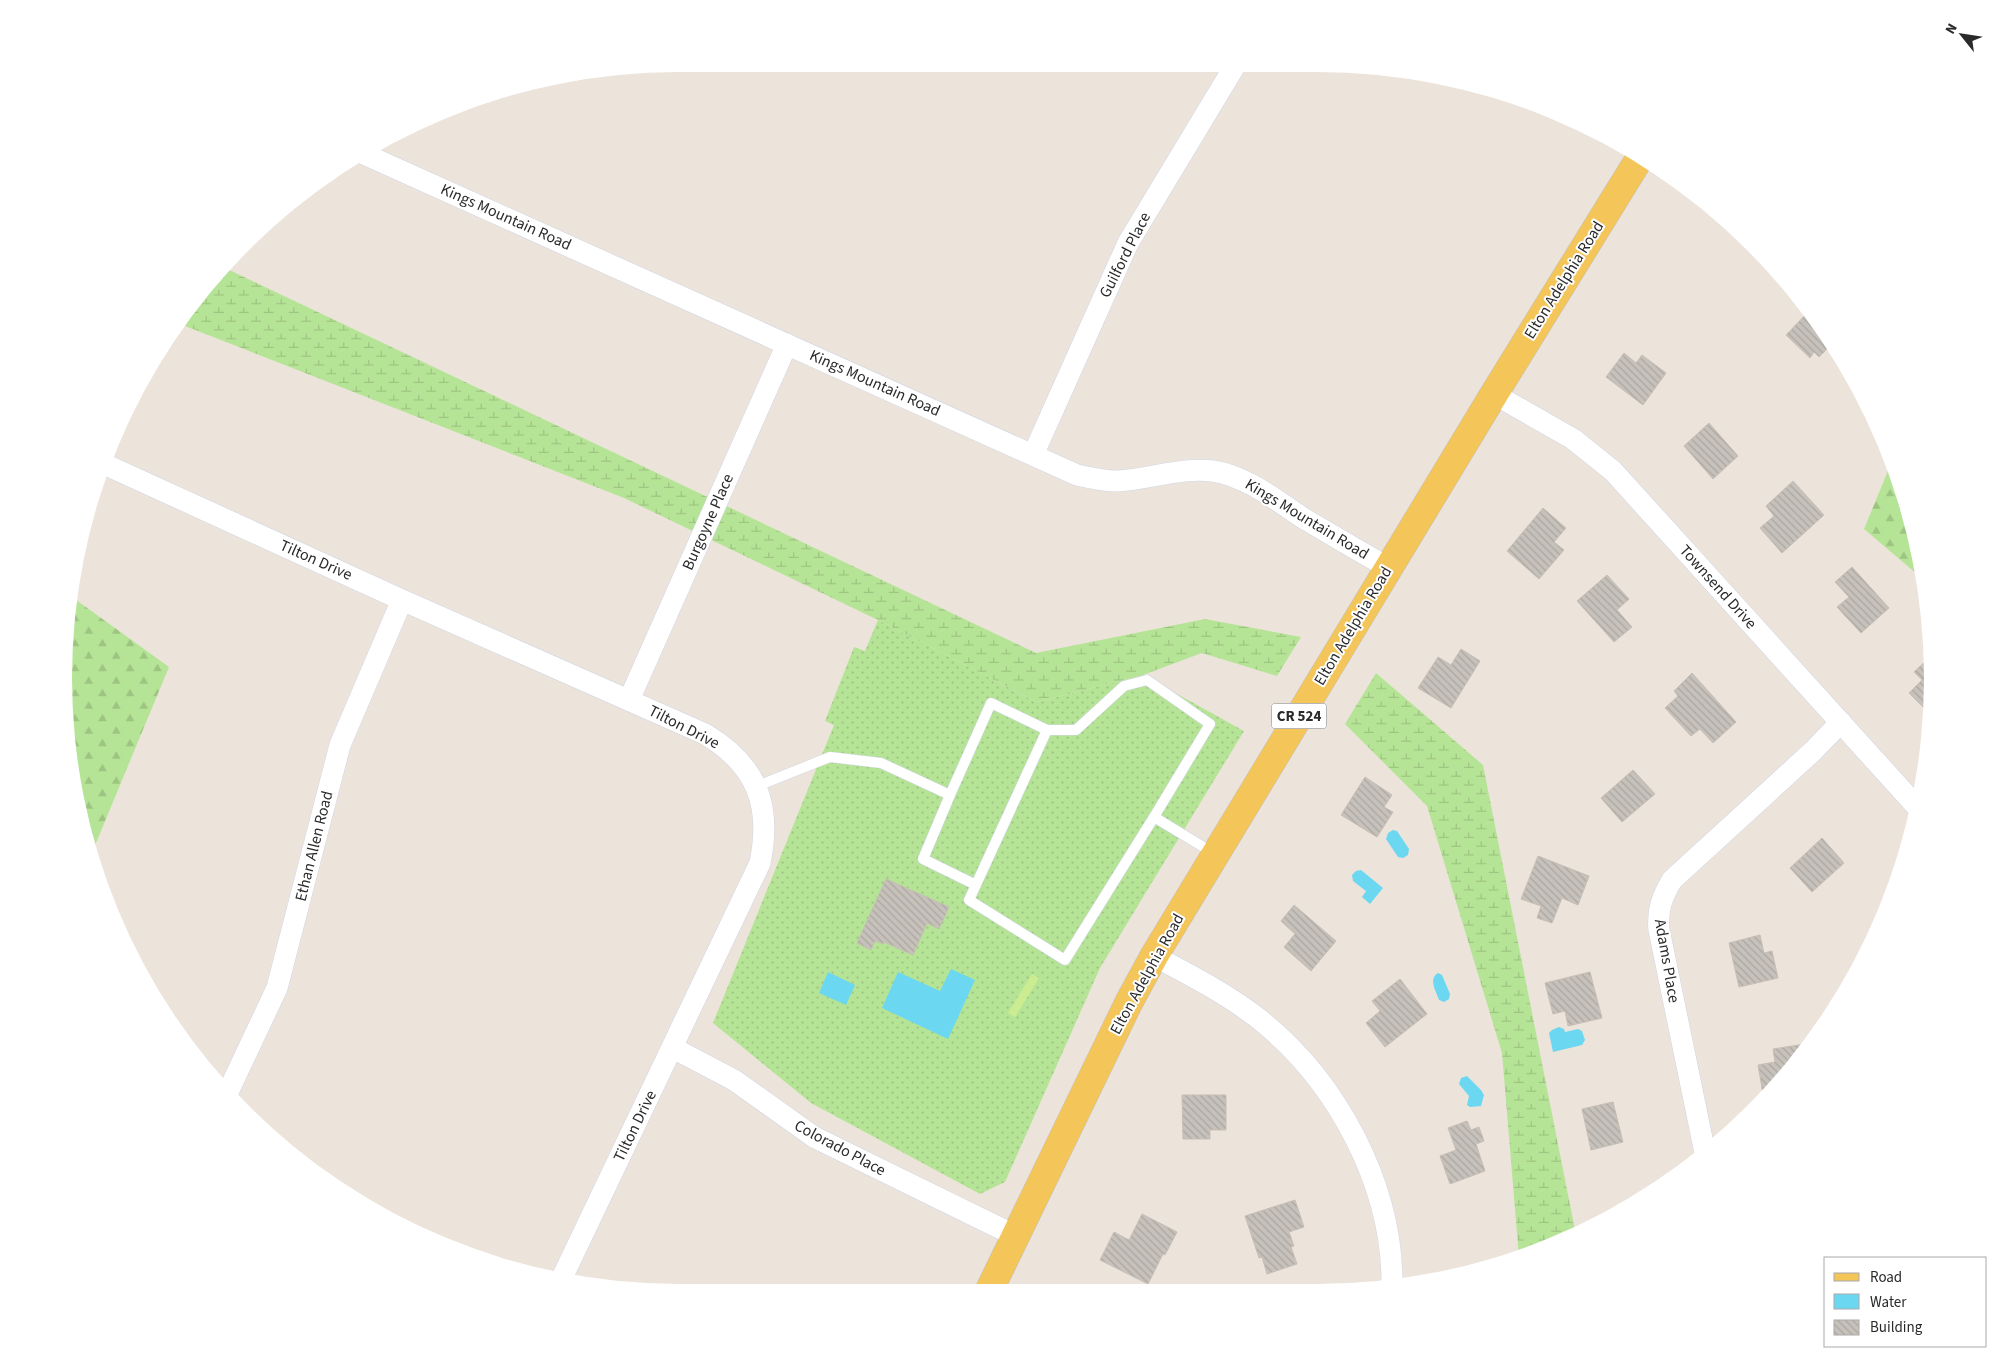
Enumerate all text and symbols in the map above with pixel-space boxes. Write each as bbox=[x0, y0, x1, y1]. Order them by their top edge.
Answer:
north arrow bbox=[1937, 10, 1987, 60]
text: N bbox=[1941, 20, 1963, 38]
street label: Kings Mountain Road bbox=[437, 178, 575, 256]
street label: Guilford Place bbox=[1094, 208, 1156, 302]
street label: Elton Adelphia Road bbox=[1519, 217, 1609, 343]
street label: Kings Mountain Road bbox=[806, 344, 944, 422]
street label: Burgoyne Place bbox=[677, 470, 739, 574]
street label: Kings Mountain Road bbox=[1241, 473, 1373, 565]
street label: Tilton Drive bbox=[276, 534, 356, 586]
street label: Townsend Drive bbox=[1674, 540, 1762, 634]
street label: Elton Adelphia Road bbox=[1309, 562, 1397, 690]
street label: Tilton Drive bbox=[645, 700, 723, 754]
road number: CR 524 bbox=[1272, 704, 1326, 728]
street label: Ethan Allen Road bbox=[290, 788, 338, 904]
street label: Elton Adelphia Road bbox=[1105, 910, 1189, 1038]
street label: Adams Place bbox=[1649, 917, 1685, 1005]
street label: Tilton Drive bbox=[608, 1086, 662, 1165]
street label: Colorado Place bbox=[790, 1115, 890, 1181]
legend bbox=[1824, 1257, 1987, 1347]
text: Road bbox=[1870, 1267, 1902, 1288]
text: Water bbox=[1870, 1292, 1907, 1313]
text: Building bbox=[1870, 1317, 1923, 1338]

